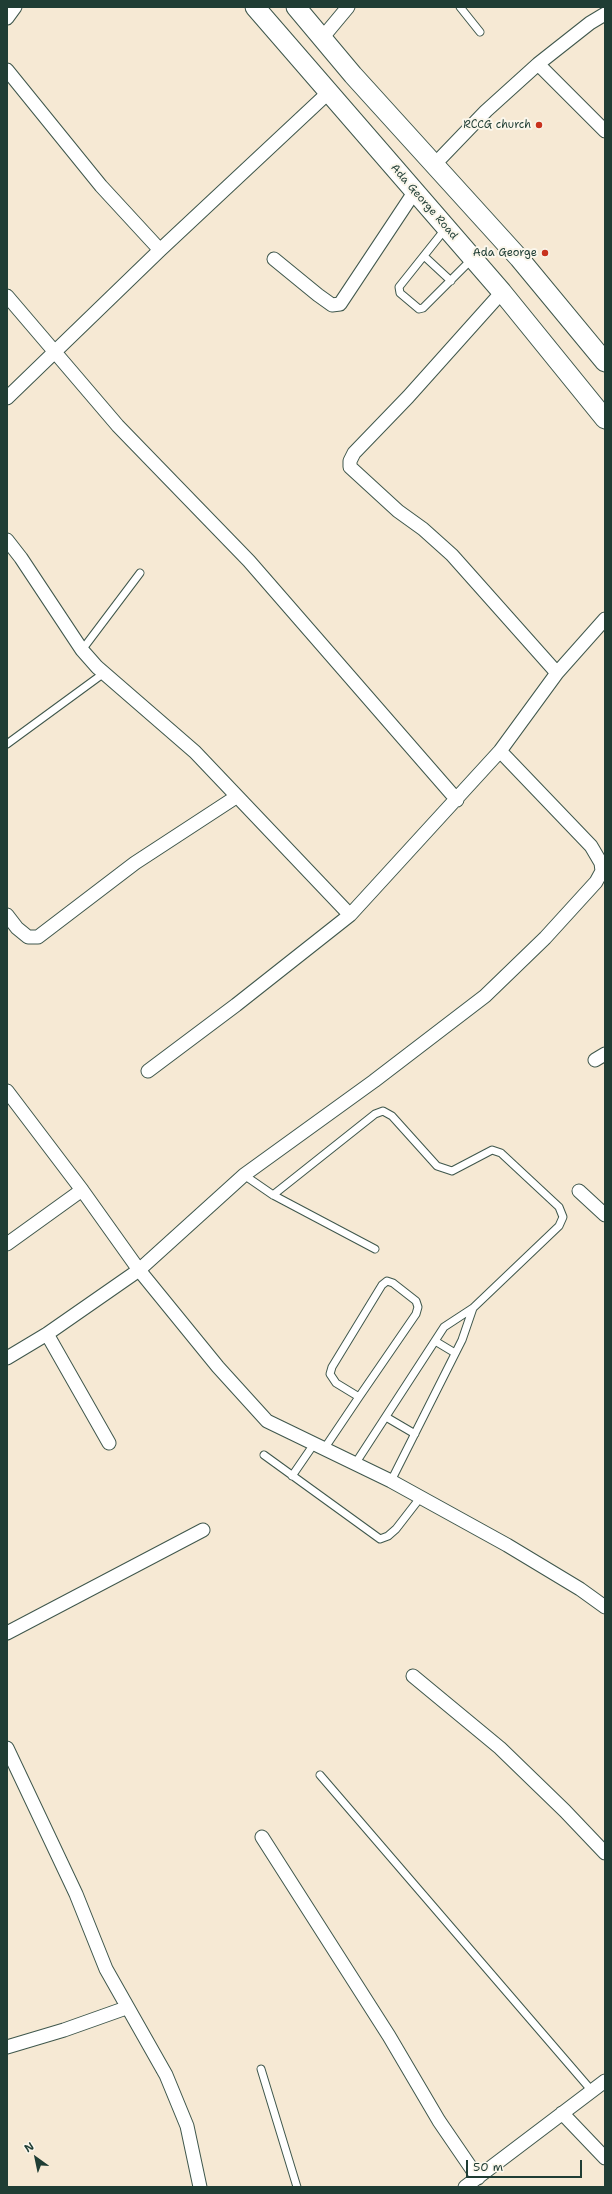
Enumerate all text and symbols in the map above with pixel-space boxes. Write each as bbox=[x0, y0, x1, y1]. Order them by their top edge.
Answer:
place label: RCCG church bbox=[463, 118, 531, 132]
marker: RCCG church bbox=[534, 120, 544, 130]
street label: Ada George Road bbox=[388, 162, 460, 242]
place label: Ada George bbox=[473, 246, 537, 260]
marker: Ada George bbox=[540, 248, 550, 258]
north arrow bbox=[16, 2138, 56, 2178]
text: N bbox=[21, 2139, 37, 2156]
scale bar bbox=[468, 2152, 584, 2178]
text: 50 m bbox=[473, 2159, 503, 2175]

